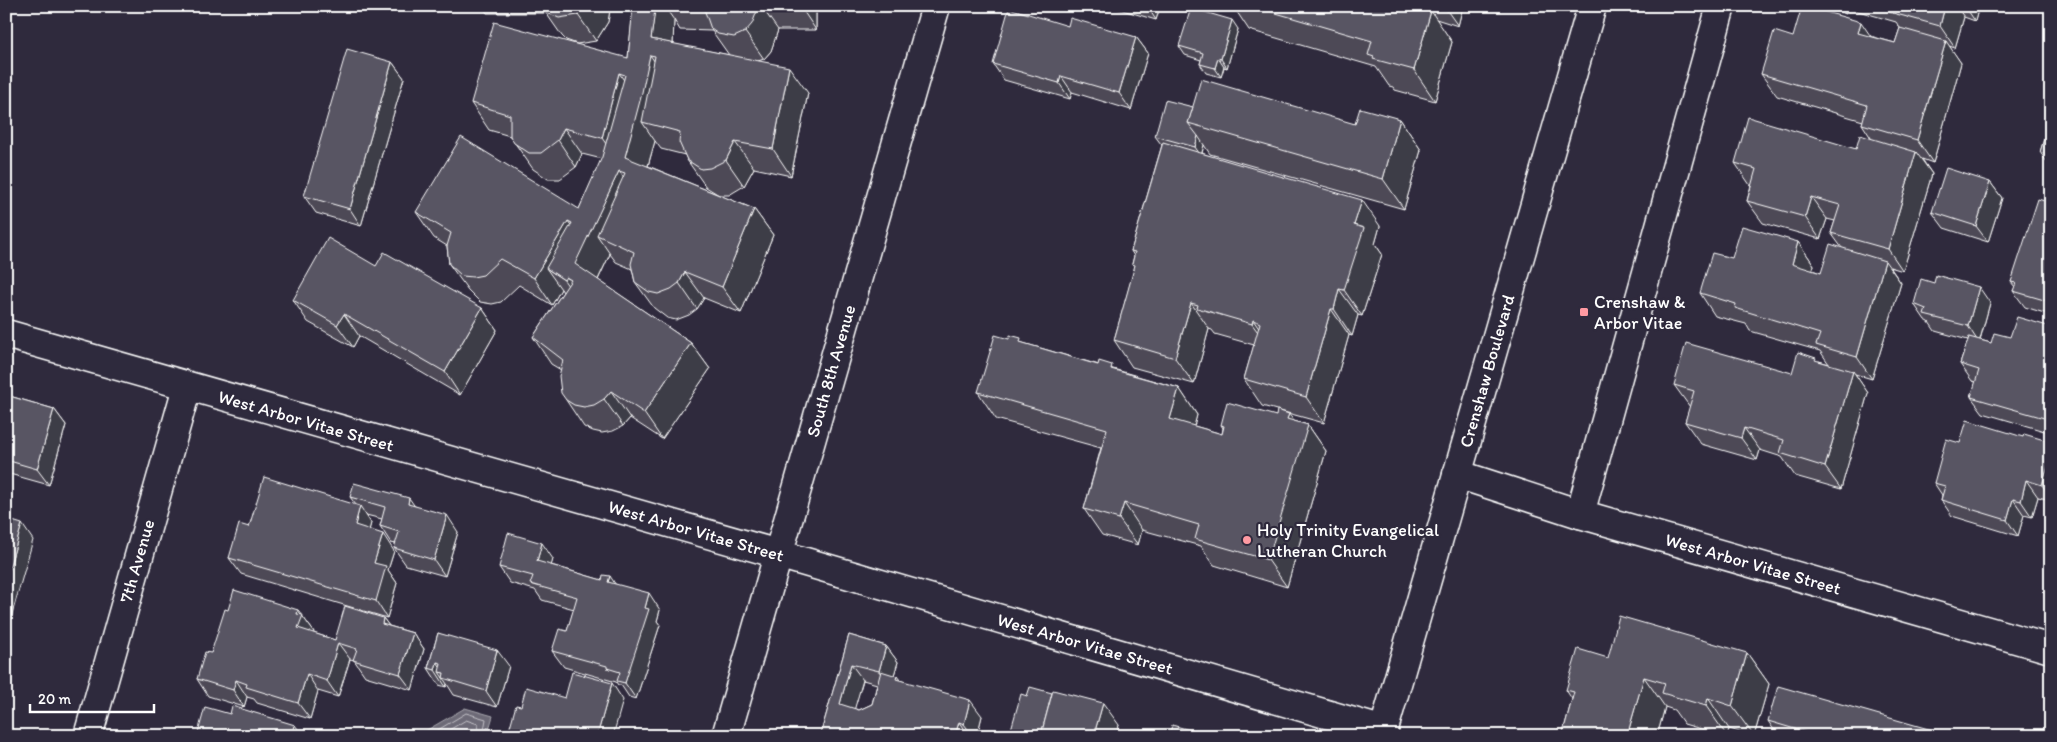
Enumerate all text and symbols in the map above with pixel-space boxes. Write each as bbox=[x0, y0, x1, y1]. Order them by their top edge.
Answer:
place label: Crenshaw & Arbor Vitae bbox=[1594, 291, 1686, 334]
street label: Crenshaw Boulevard bbox=[1455, 292, 1519, 450]
street label: South 8th Avenue bbox=[802, 302, 860, 440]
marker: Crenshaw & Arbor Vitae bbox=[1578, 306, 1590, 318]
street label: West Arbor Vitae Street bbox=[216, 385, 397, 457]
street label: West Arbor Vitae Street bbox=[606, 495, 787, 567]
street label: 7th Avenue bbox=[115, 517, 159, 605]
place label: Holy Trinity Evangelical Lutheran Church bbox=[1257, 519, 1439, 562]
street label: West Arbor Vitae Street bbox=[1663, 528, 1844, 600]
marker: Holy Trinity Evangelical Lutheran Church bbox=[1241, 534, 1253, 546]
street label: West Arbor Vitae Street bbox=[995, 608, 1176, 680]
scale bar bbox=[30, 682, 154, 714]
text: 20 m bbox=[38, 690, 72, 708]

